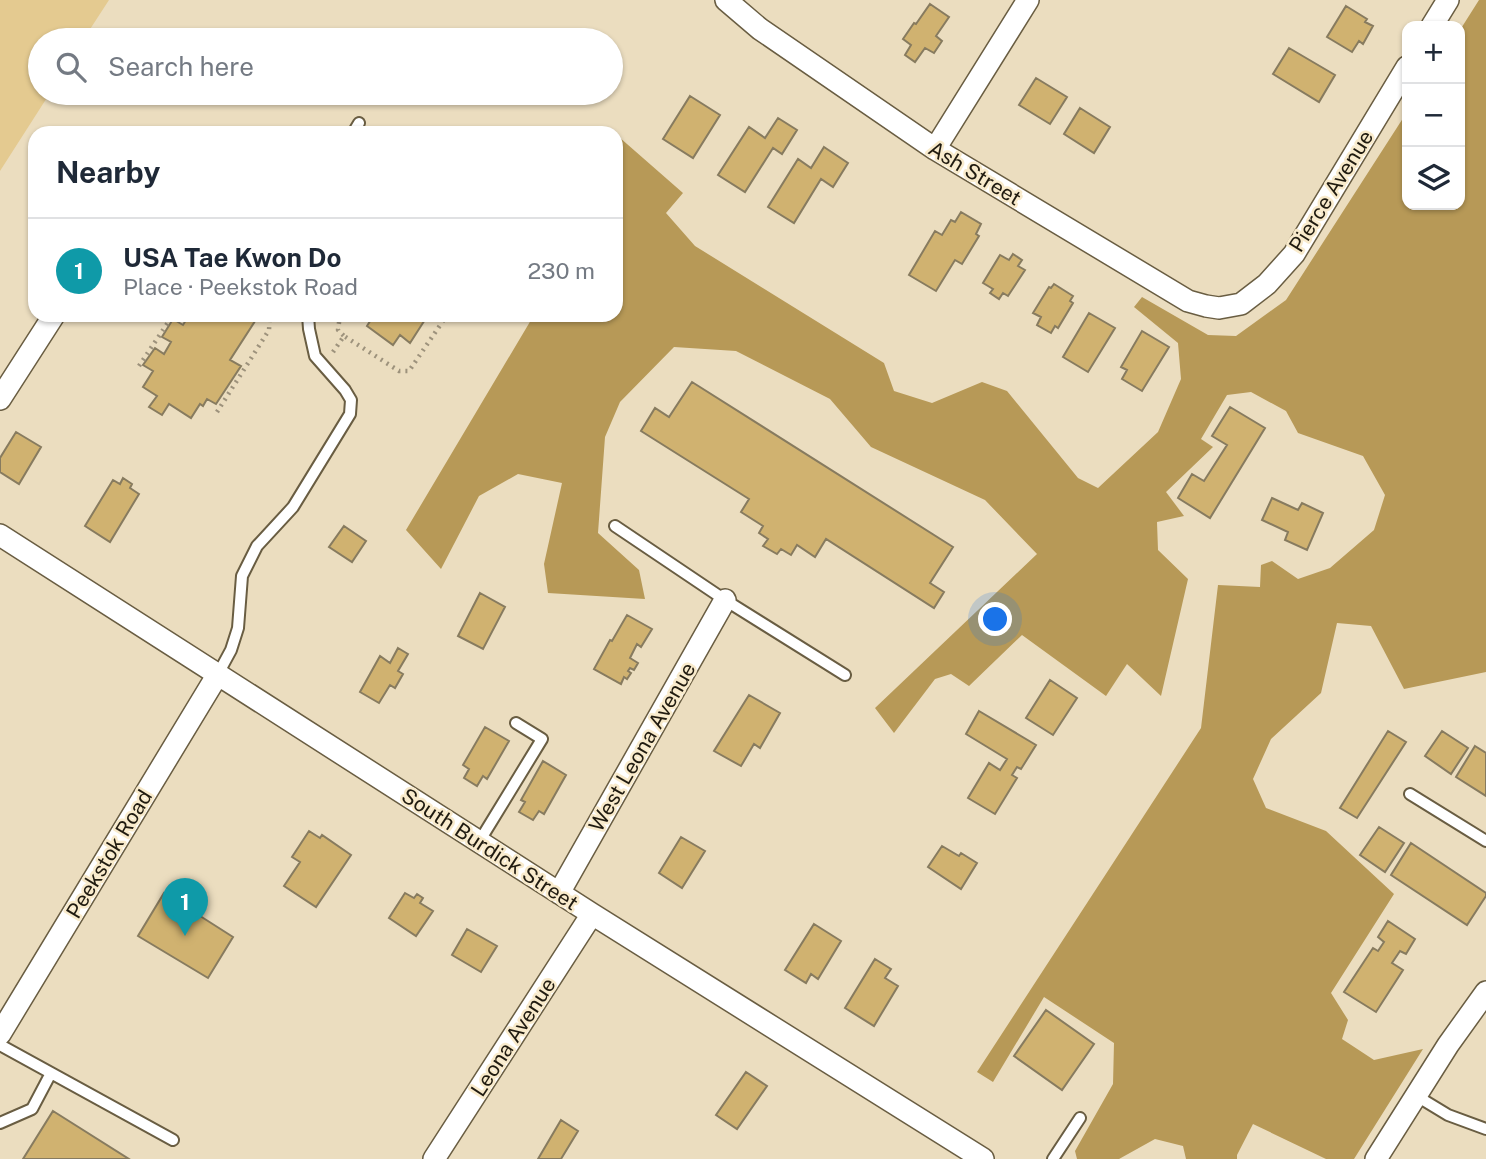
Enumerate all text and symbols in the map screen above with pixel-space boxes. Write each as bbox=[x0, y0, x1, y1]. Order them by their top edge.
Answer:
map controls bbox=[1402, 21, 1465, 210]
button: + bbox=[1402, 21, 1465, 84]
search box bbox=[28, 28, 623, 105]
icon: search bbox=[52, 48, 90, 86]
text: Search here bbox=[108, 51, 254, 82]
button: − bbox=[1402, 84, 1465, 147]
street label: Pierce Avenue bbox=[1284, 126, 1378, 256]
street label: Ash Street bbox=[924, 136, 1026, 210]
button: layers bbox=[1402, 147, 1465, 210]
text: Nearby bbox=[56, 154, 160, 190]
text: USA Tae Kwon Do bbox=[123, 242, 341, 273]
text: 1 bbox=[74, 257, 84, 284]
text: 230 m bbox=[527, 257, 595, 284]
text: Place · Peekstok Road bbox=[123, 273, 358, 300]
your location bbox=[978, 602, 1012, 636]
street label: West Leona Avenue bbox=[583, 658, 701, 836]
street label: South Burdick Street bbox=[397, 783, 583, 915]
street label: Peekstok Road bbox=[61, 785, 157, 923]
pin: 1 bbox=[162, 878, 208, 936]
street label: Leona Avenue bbox=[465, 973, 561, 1101]

